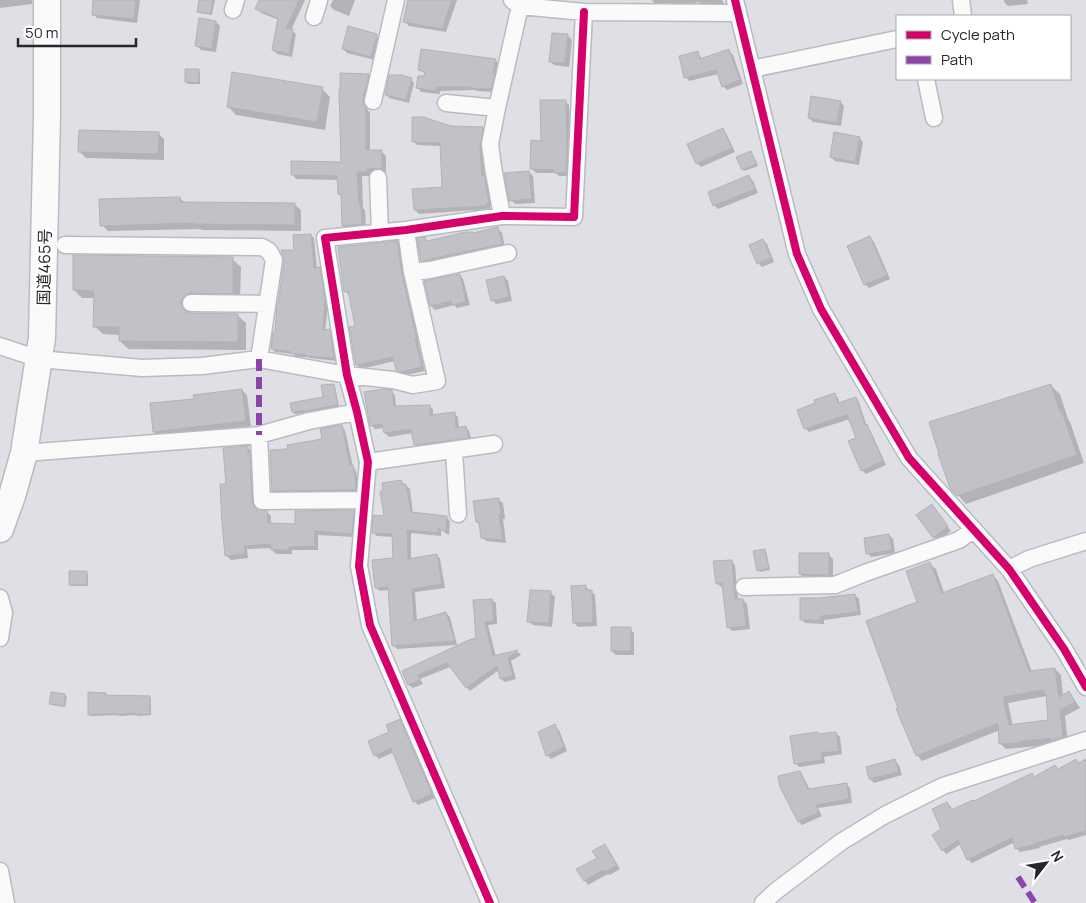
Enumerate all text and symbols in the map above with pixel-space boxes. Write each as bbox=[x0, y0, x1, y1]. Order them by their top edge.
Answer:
scale bar bbox=[18, 15, 135, 47]
legend bbox=[896, 15, 1071, 80]
text: 50 m bbox=[25, 22, 59, 43]
text: Cycle path bbox=[941, 24, 1015, 45]
text: Path bbox=[941, 49, 973, 70]
street label: 国道465号 bbox=[32, 229, 56, 305]
north arrow bbox=[1021, 838, 1071, 888]
text: N bbox=[1047, 847, 1068, 865]

